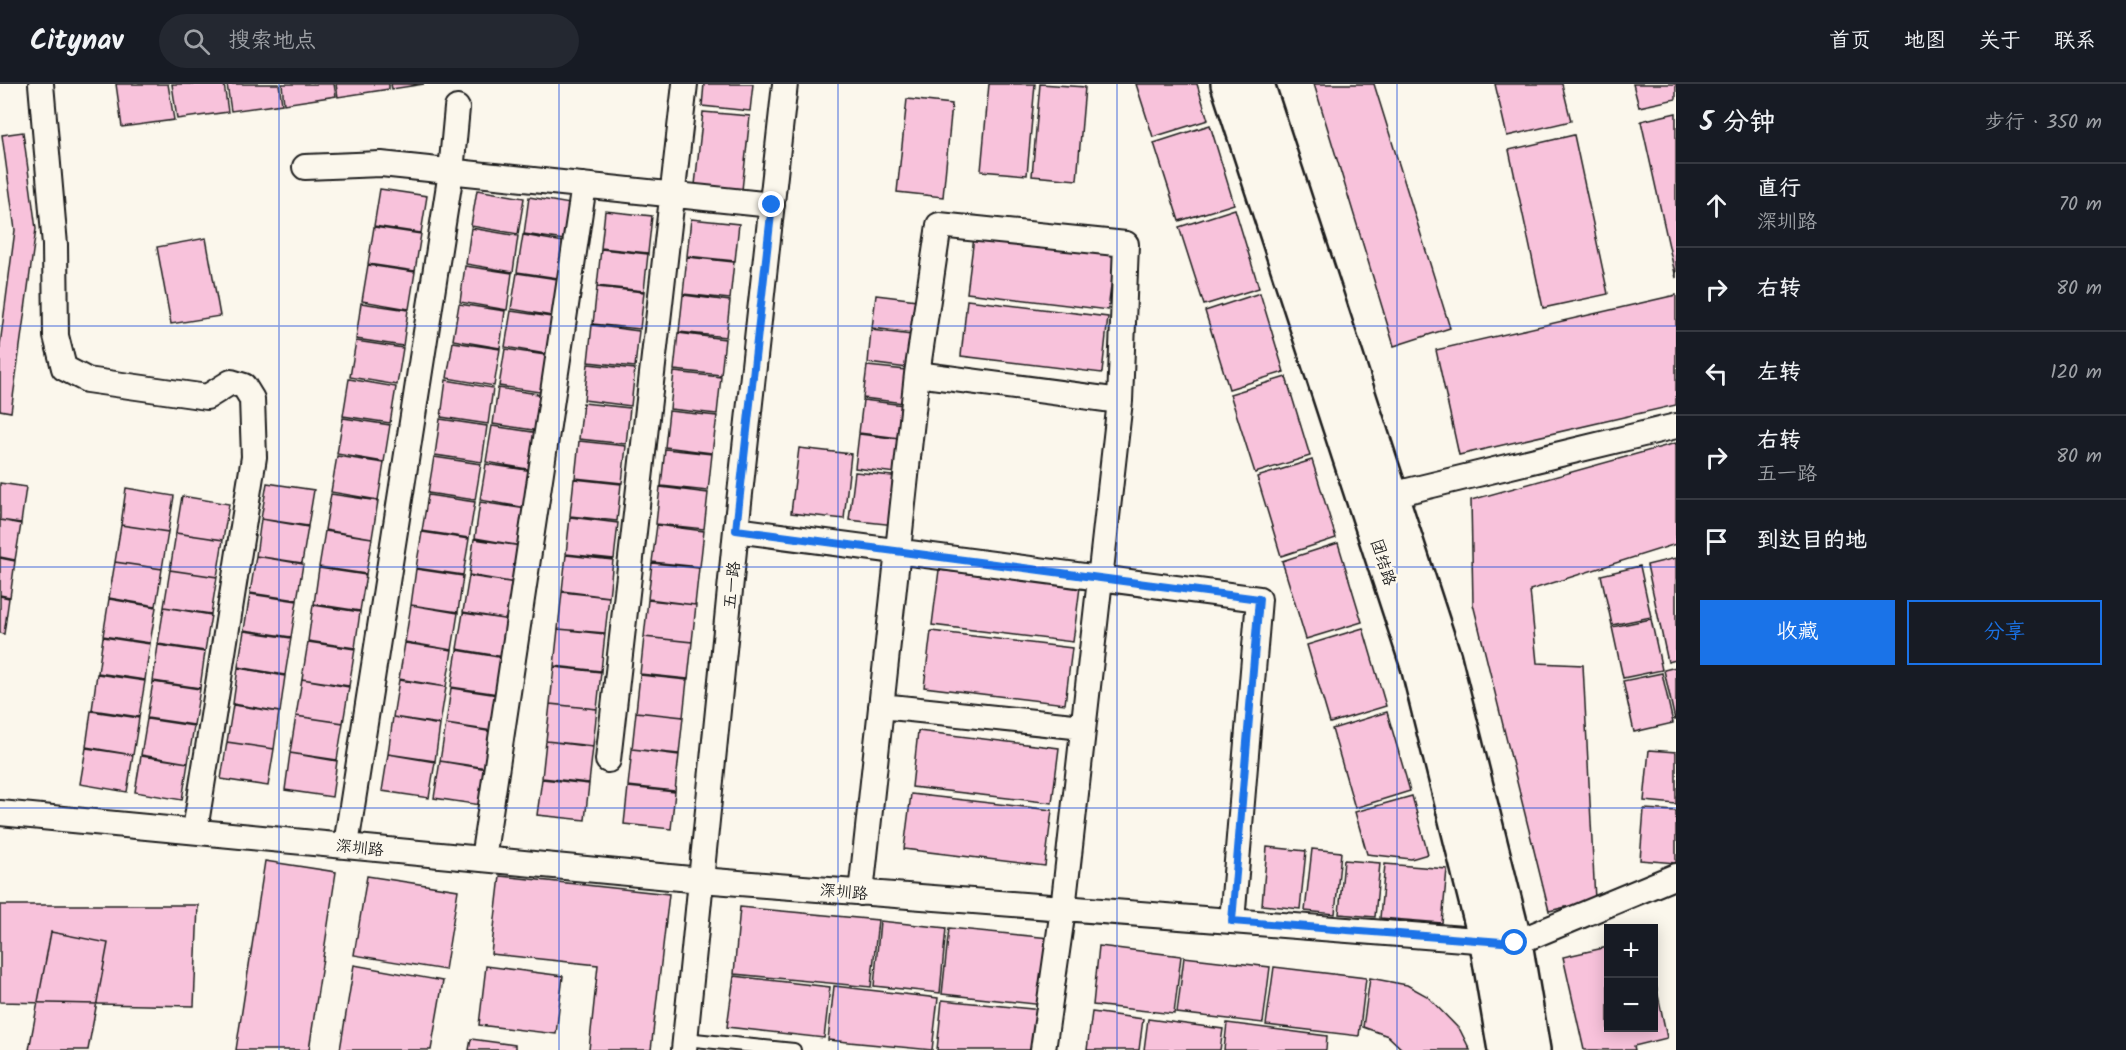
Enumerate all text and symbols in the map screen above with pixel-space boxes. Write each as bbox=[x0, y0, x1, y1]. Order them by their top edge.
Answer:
search box bbox=[159, 14, 579, 68]
text: Citynav bbox=[30, 19, 123, 64]
text: 搜索地点 bbox=[228, 24, 316, 59]
icon: search bbox=[180, 25, 213, 58]
text: 首页 bbox=[1829, 25, 1871, 58]
text: 地图 bbox=[1904, 25, 1946, 58]
text: 关于 bbox=[1979, 25, 2021, 58]
text: 联系 bbox=[2054, 25, 2096, 58]
text: 5 分钟 bbox=[1700, 102, 1775, 144]
text: 步行 · 350 m bbox=[1985, 107, 2102, 139]
text: 直行 bbox=[1757, 172, 1801, 207]
icon: ahead bbox=[1700, 189, 1733, 222]
text: 70 m bbox=[2059, 189, 2102, 221]
route end bbox=[758, 191, 784, 217]
text: 深圳路 bbox=[1757, 207, 1817, 239]
text: 右转 bbox=[1757, 272, 1801, 307]
icon: right bbox=[1700, 273, 1733, 306]
text: 80 m bbox=[2056, 273, 2102, 305]
text: 左转 bbox=[1757, 356, 1801, 391]
icon: left bbox=[1700, 357, 1733, 390]
text: 120 m bbox=[2050, 357, 2102, 389]
text: 右转 bbox=[1757, 424, 1801, 459]
icon: right bbox=[1700, 441, 1733, 474]
text: 80 m bbox=[2056, 441, 2102, 473]
text: 五一路 bbox=[1757, 459, 1817, 491]
text: 到达目的地 bbox=[1757, 524, 1867, 559]
icon: arrive bbox=[1700, 525, 1733, 558]
street label: 团结路 bbox=[1363, 536, 1402, 589]
street label: 五一路 bbox=[718, 560, 747, 610]
button: 收藏 bbox=[1700, 600, 1895, 665]
button: 分享 bbox=[1907, 600, 2102, 665]
street label: 深圳路 bbox=[335, 834, 385, 863]
street label: 深圳路 bbox=[819, 878, 869, 907]
map controls bbox=[1604, 924, 1658, 1032]
button: + bbox=[1604, 924, 1658, 978]
route start bbox=[1501, 929, 1527, 955]
button: − bbox=[1604, 978, 1658, 1032]

